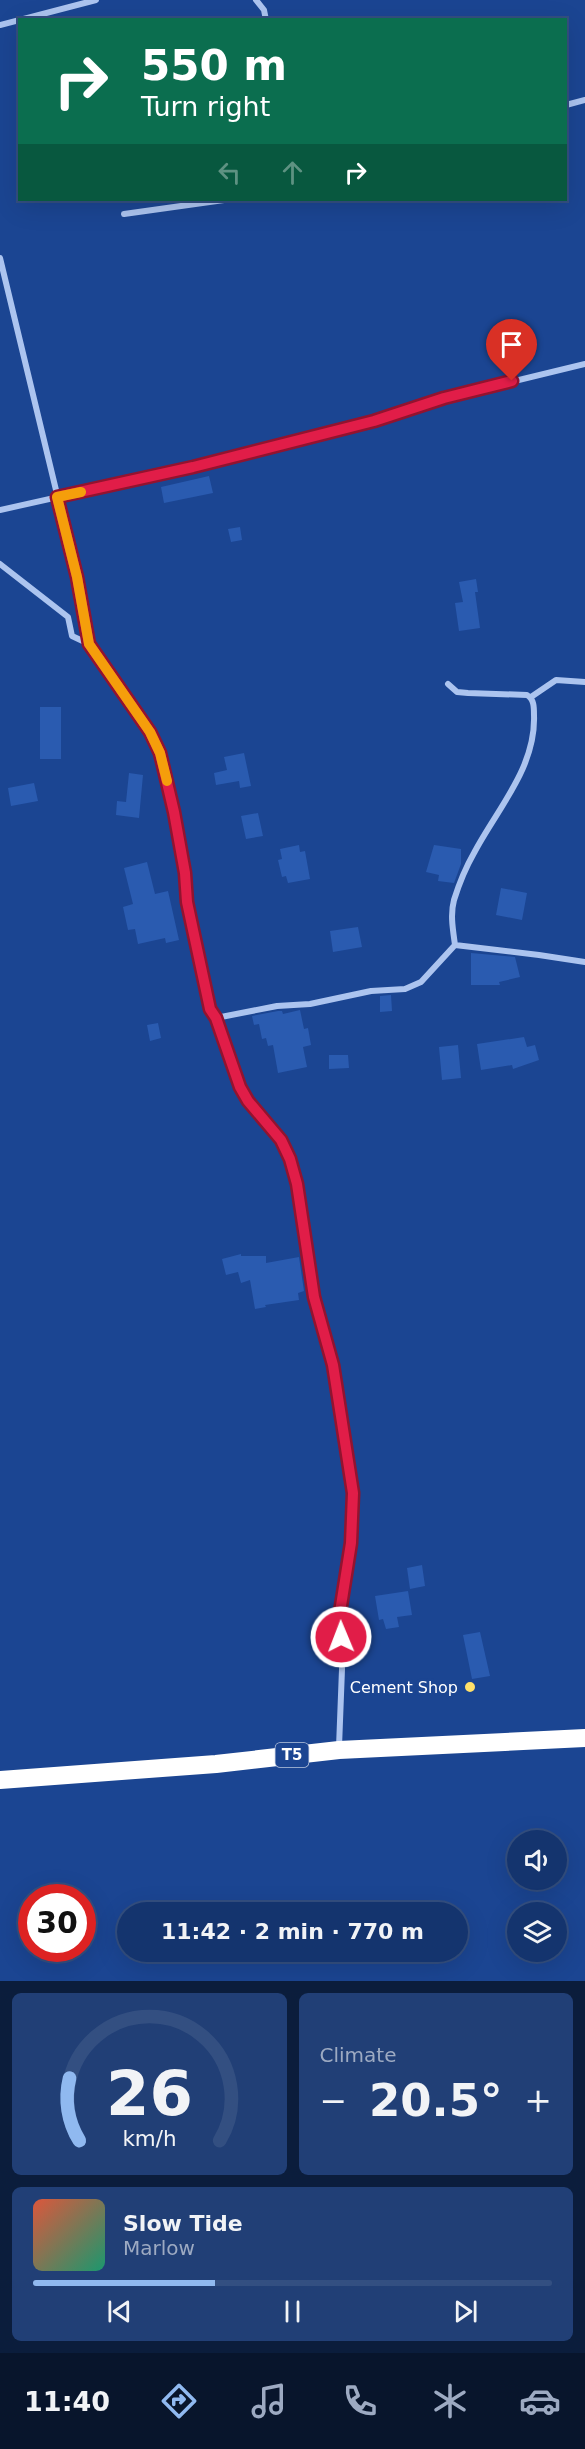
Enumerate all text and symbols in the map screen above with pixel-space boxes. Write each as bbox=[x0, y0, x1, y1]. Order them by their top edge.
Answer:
text: 550 m bbox=[141, 41, 287, 90]
icon: right bbox=[42, 42, 120, 120]
text: Turn right bbox=[141, 91, 270, 122]
icon: left bbox=[213, 156, 246, 189]
icon: ahead bbox=[276, 156, 309, 189]
icon: right bbox=[339, 156, 372, 189]
pin bbox=[486, 319, 537, 381]
icon: arrive bbox=[495, 328, 528, 361]
position arrow bbox=[309, 1605, 373, 1669]
place label: Cement Shop bbox=[350, 1678, 458, 1697]
marker: Cement Shop bbox=[463, 1680, 477, 1694]
road number: T5 bbox=[276, 1743, 308, 1767]
map controls bbox=[507, 1830, 567, 1962]
button: sound bbox=[507, 1830, 567, 1890]
speed limit sign: 30 bbox=[18, 1884, 96, 1962]
button: layers bbox=[507, 1902, 567, 1962]
text: 11:42 · 2 min · 770 m bbox=[161, 1919, 424, 1944]
text: Climate bbox=[320, 2043, 396, 2067]
text: 26 bbox=[106, 2057, 193, 2130]
text: 20.5° bbox=[369, 2074, 503, 2127]
text: − bbox=[320, 2081, 347, 2120]
text: + bbox=[524, 2081, 552, 2120]
text: km/h bbox=[122, 2126, 176, 2151]
text: Slow Tide bbox=[123, 2211, 243, 2236]
text: Marlow bbox=[123, 2236, 195, 2260]
icon: previous bbox=[103, 2295, 136, 2328]
icon: pause bbox=[276, 2295, 309, 2328]
icon: next bbox=[449, 2295, 482, 2328]
icon: directions bbox=[158, 2380, 200, 2422]
icon: music bbox=[248, 2380, 290, 2422]
icon: phone bbox=[339, 2380, 381, 2422]
icon: climate bbox=[429, 2380, 471, 2422]
icon: car bbox=[519, 2380, 561, 2422]
text: 11:40 bbox=[24, 2386, 110, 2417]

